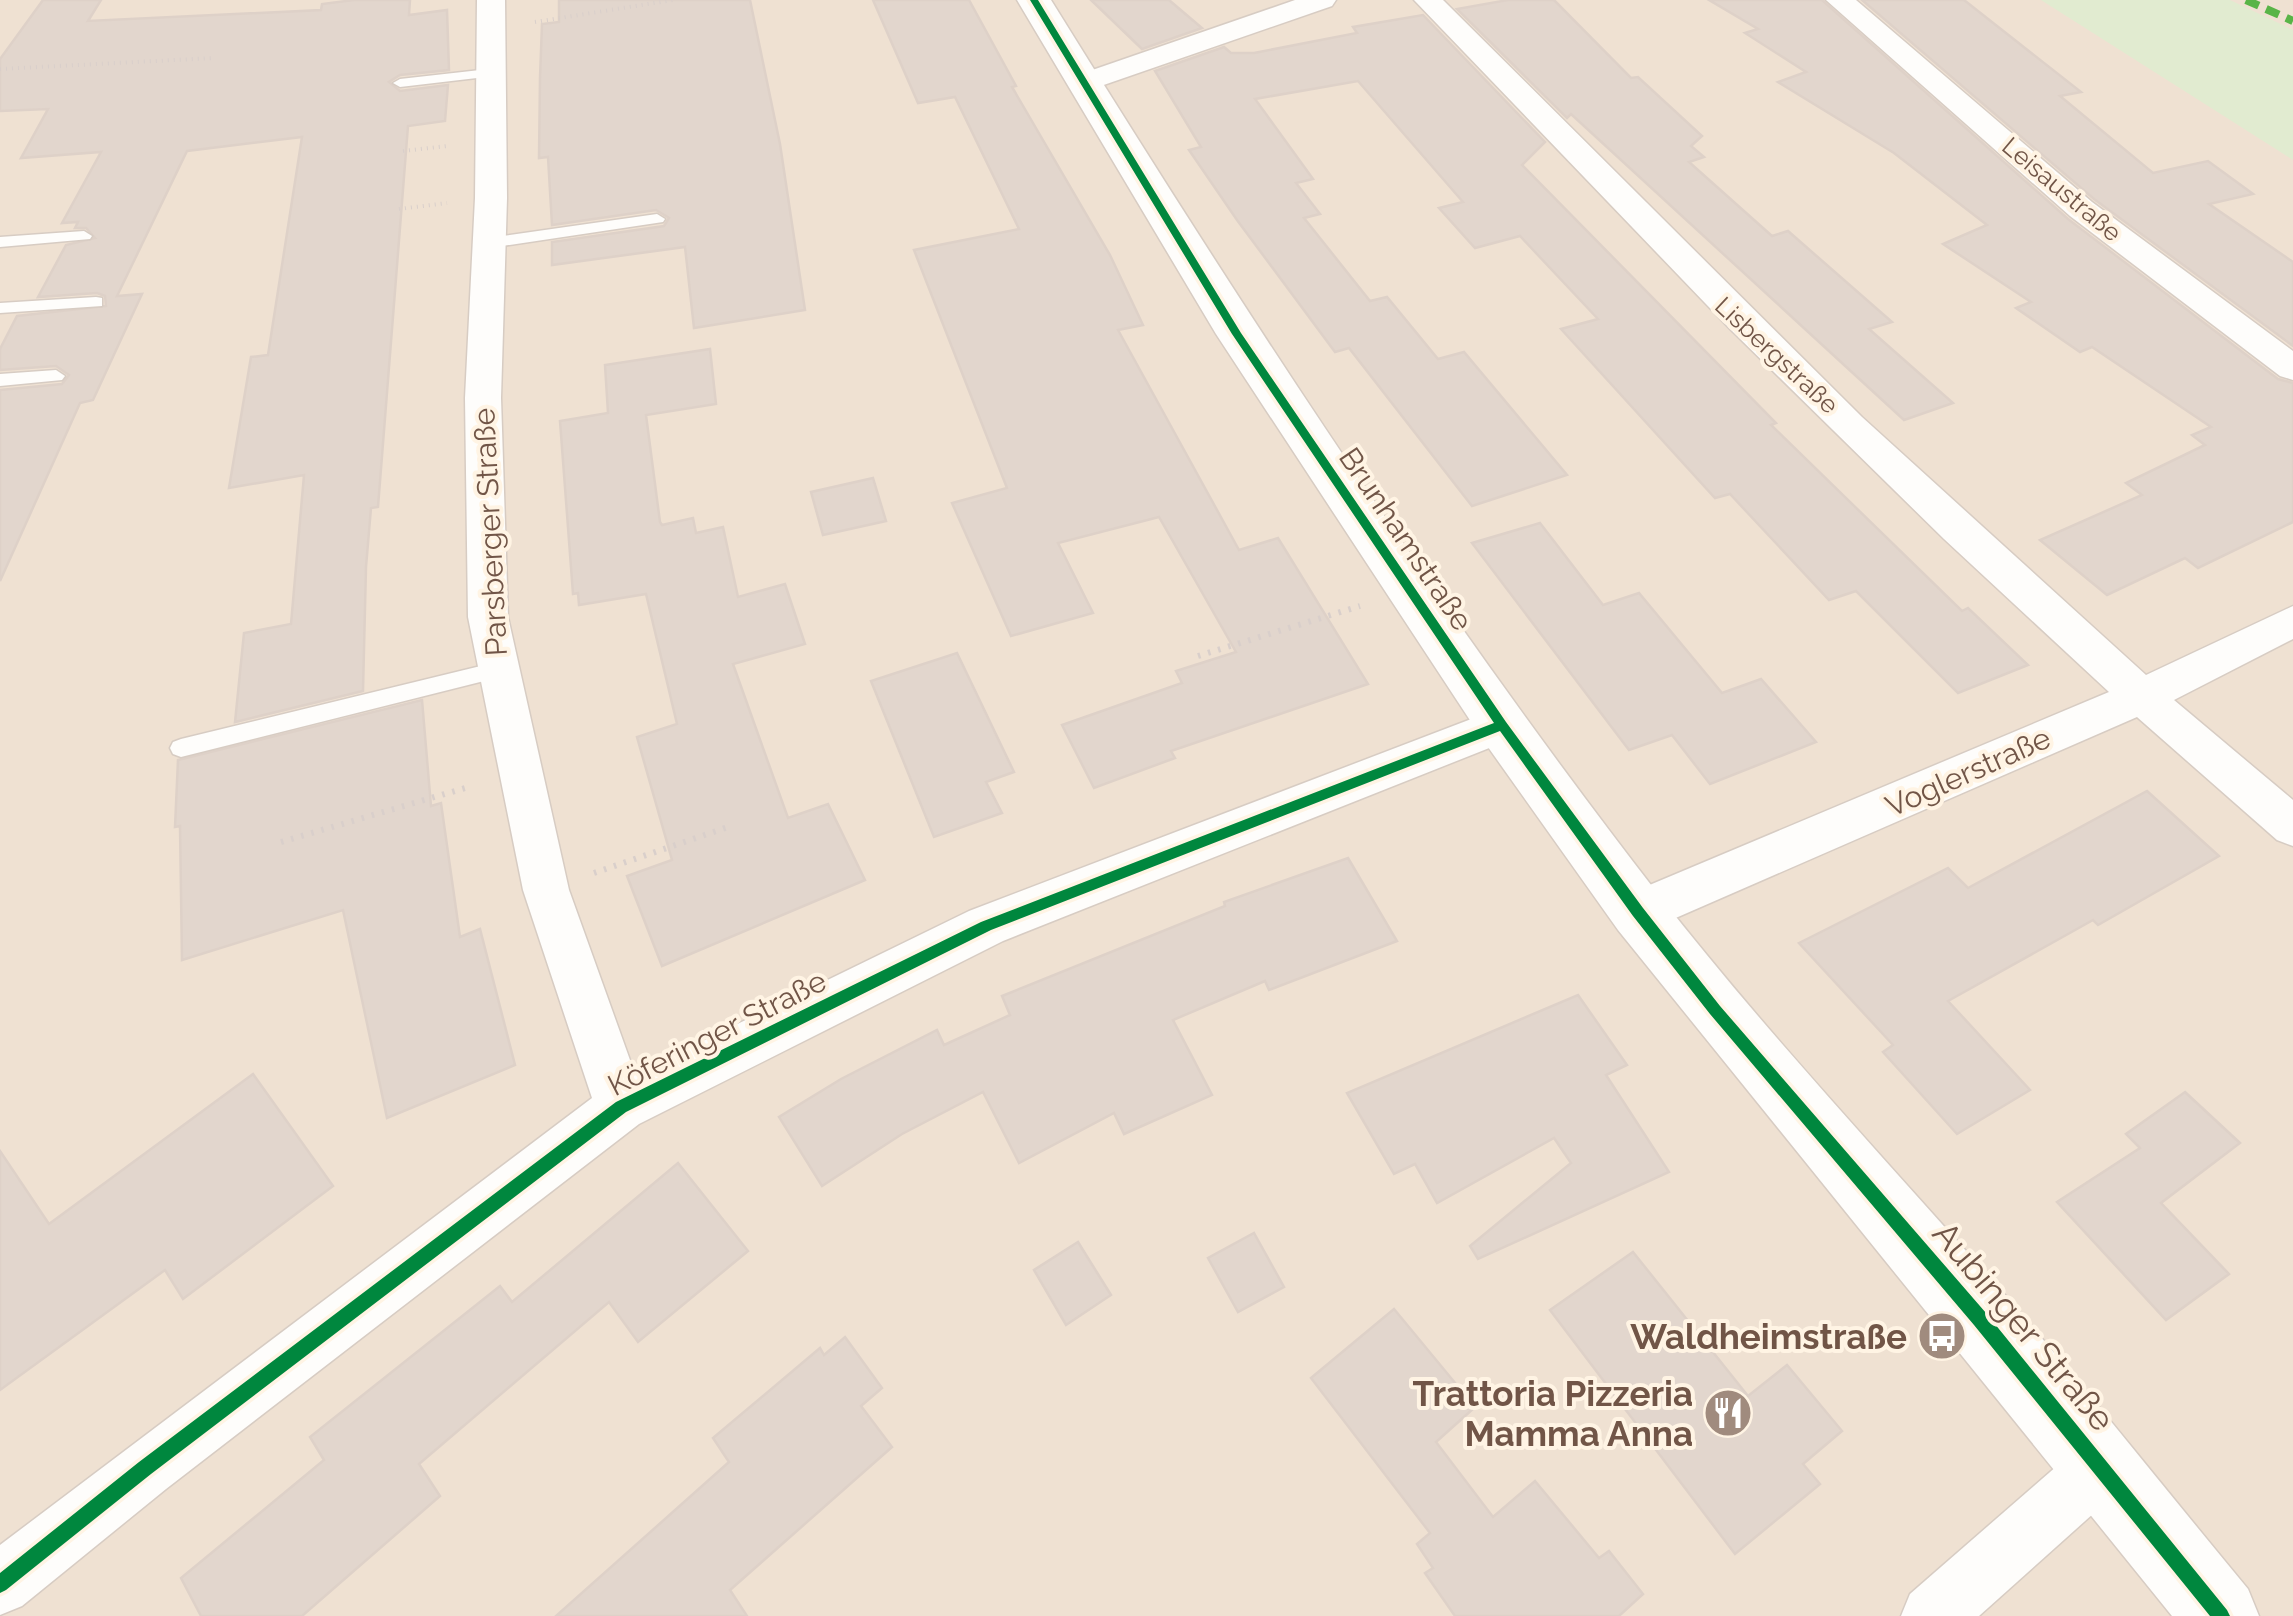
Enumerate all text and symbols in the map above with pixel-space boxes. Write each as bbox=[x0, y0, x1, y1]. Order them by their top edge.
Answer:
street label: Leisaustraße bbox=[1996, 131, 2128, 247]
street label: Lisbergstraße bbox=[1709, 290, 1845, 420]
street label: Parsberger Straße bbox=[466, 407, 514, 657]
street label: Brunhamstraße bbox=[1332, 441, 1480, 637]
street label: Voglerstraße bbox=[1880, 720, 2056, 824]
street label: Köferinger Straße bbox=[602, 963, 832, 1103]
street label: Aubinger Straße bbox=[1925, 1213, 2123, 1439]
bus stop icon: Waldheimstraße bbox=[1916, 1310, 1968, 1362]
place label: Waldheimstraße bbox=[1630, 1316, 1907, 1357]
place label: Trattoria Pizzeria Mamma Anna bbox=[1412, 1373, 1693, 1454]
restaurant icon: Trattoria Pizzeria Mamma Anna bbox=[1702, 1387, 1754, 1439]

